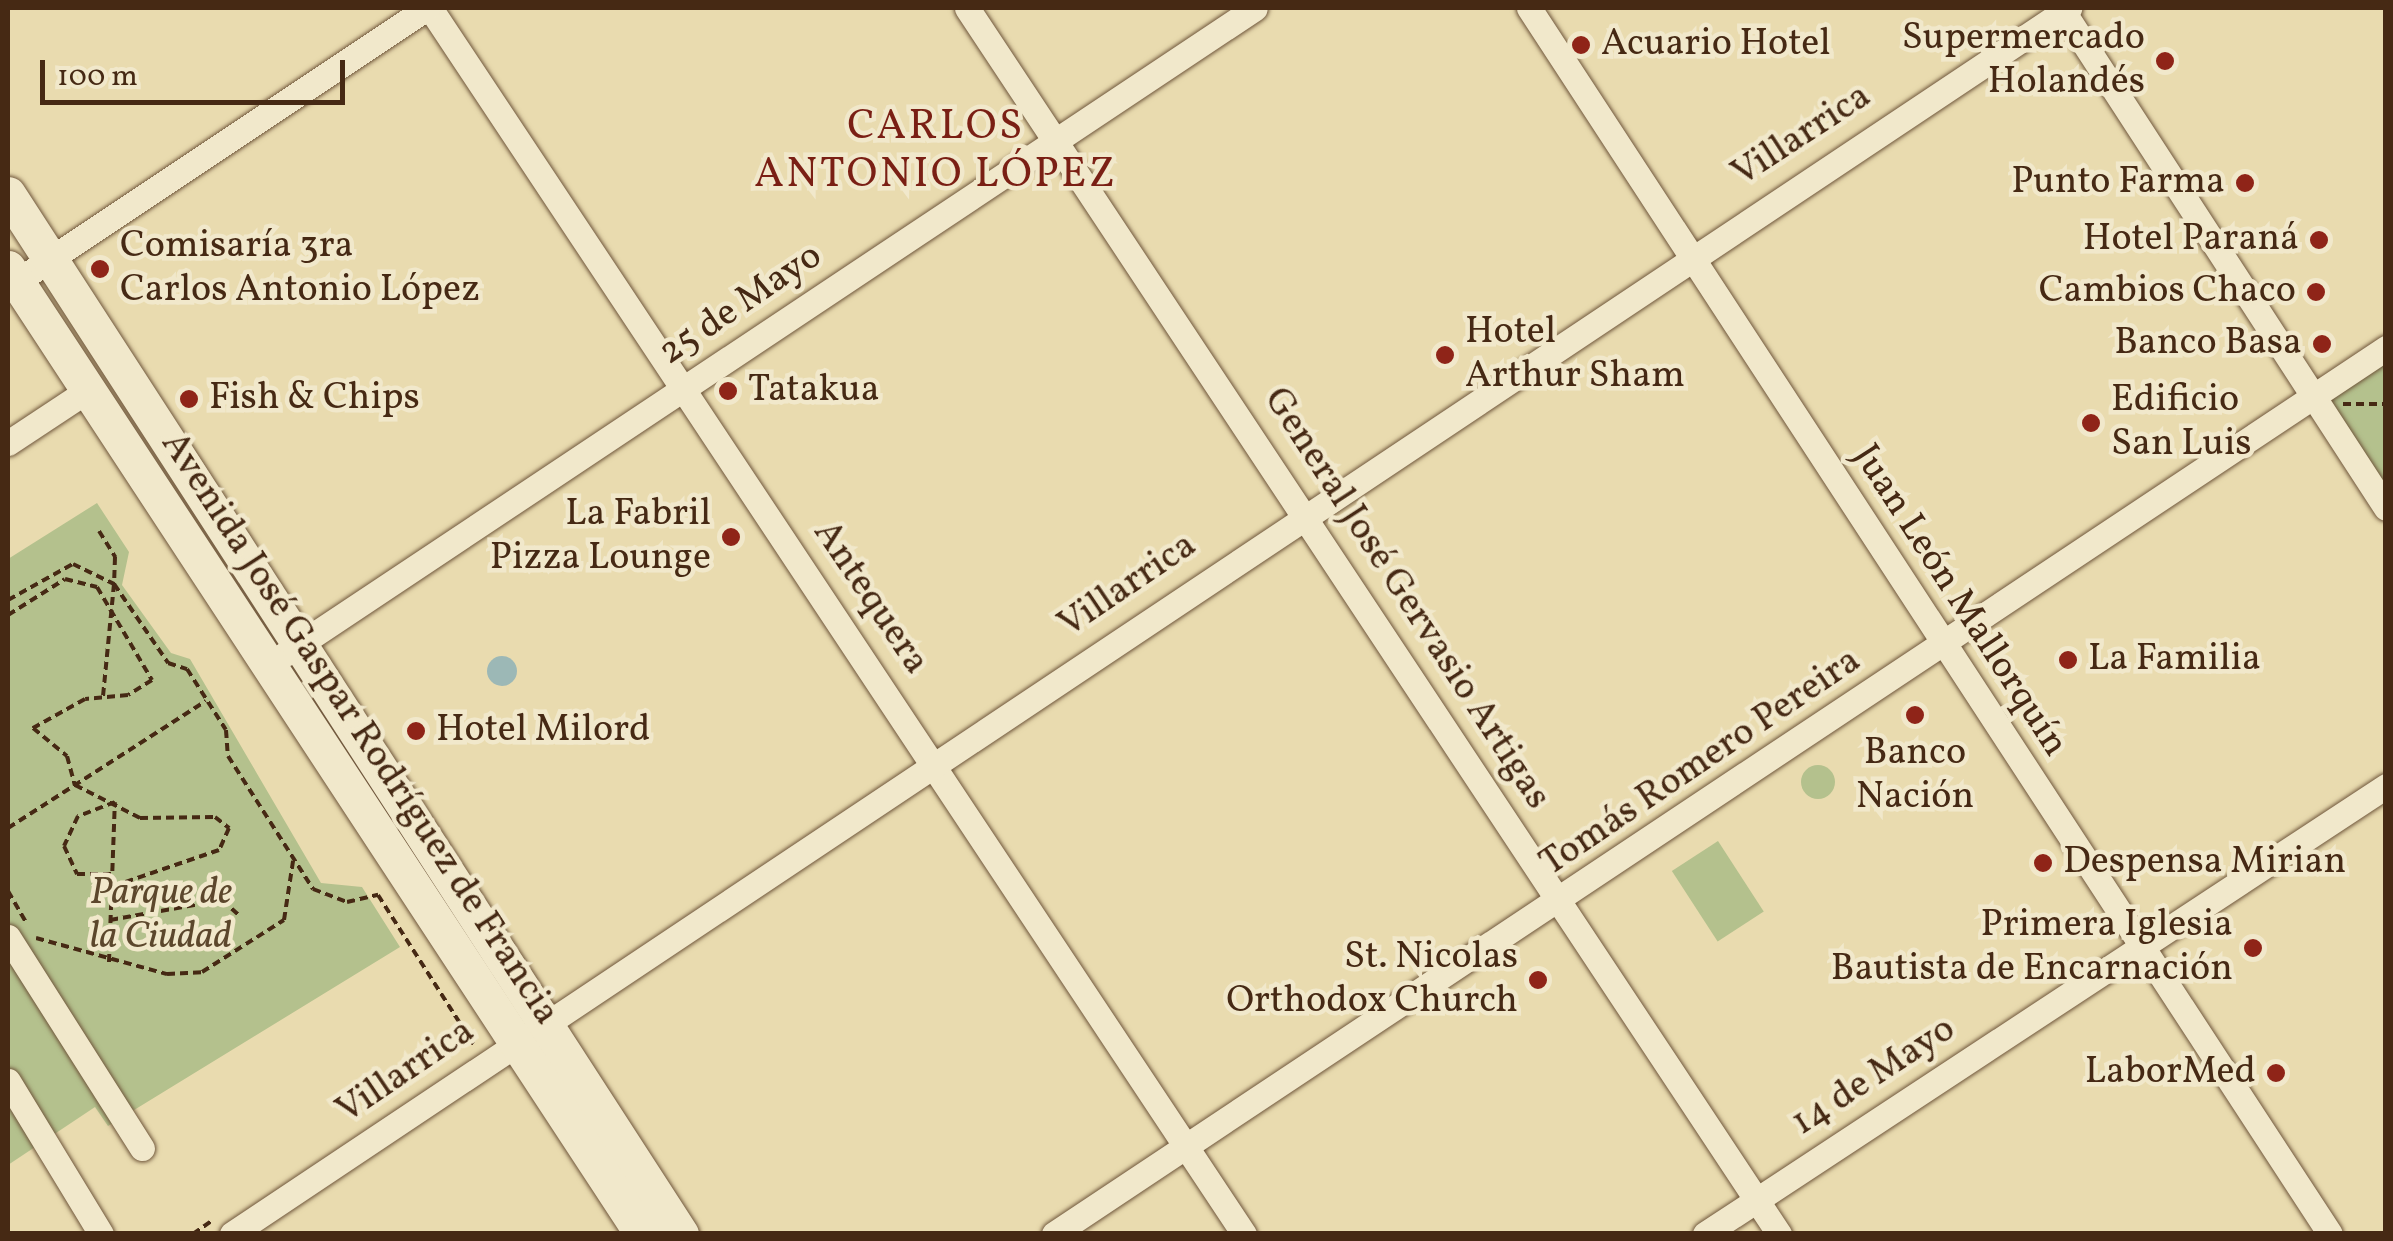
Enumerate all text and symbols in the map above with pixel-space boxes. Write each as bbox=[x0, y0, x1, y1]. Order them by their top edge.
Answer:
place label: Supermercado Holandés bbox=[1902, 16, 2145, 105]
place label: Acuario Hotel bbox=[1601, 22, 1831, 68]
marker: Acuario Hotel bbox=[1570, 34, 1592, 56]
scale bar bbox=[45, 40, 350, 102]
marker: Supermercado Holandés bbox=[2154, 50, 2176, 72]
text: 100 m bbox=[57, 56, 138, 98]
street label: Villarrica bbox=[1724, 74, 1880, 198]
district label: CARLOS ANTONIO LÓPEZ bbox=[754, 103, 1118, 202]
place label: Punto Farma bbox=[2011, 160, 2225, 206]
marker: Punto Farma bbox=[2234, 172, 2256, 194]
place label: Hotel Paraná bbox=[2083, 217, 2299, 263]
place label: Comisaría 3ra Carlos Antonio López bbox=[120, 224, 480, 314]
marker: Hotel Paraná bbox=[2308, 229, 2330, 251]
street label: 25 de Mayo bbox=[651, 234, 831, 376]
marker: Comisaría 3ra Carlos Antonio López bbox=[89, 258, 111, 280]
place label: Cambios Chaco bbox=[2039, 269, 2296, 315]
marker: Cambios Chaco bbox=[2305, 281, 2327, 303]
place label: Hotel Arthur Sham bbox=[1465, 310, 1685, 399]
place label: Banco Basa bbox=[2114, 321, 2302, 367]
marker: Banco Basa bbox=[2311, 333, 2333, 355]
marker: Hotel Arthur Sham bbox=[1434, 344, 1456, 366]
place label: Tatakua bbox=[748, 368, 880, 414]
place label: Fish & Chips bbox=[209, 376, 420, 422]
place label: Edificio San Luis bbox=[2111, 378, 2252, 468]
marker: Tatakua bbox=[717, 380, 739, 402]
street label: General José Gervasio Artigas bbox=[1253, 380, 1559, 818]
marker: Fish & Chips bbox=[178, 388, 200, 410]
marker: Edificio San Luis bbox=[2080, 412, 2102, 434]
street label: Avenida José Gaspar Rodríguez de Francia bbox=[150, 424, 568, 1034]
street label: Juan León Mallorquín bbox=[1841, 437, 2077, 765]
place label: La Fabril Pizza Lounge bbox=[490, 492, 711, 582]
street label: Antequera bbox=[802, 513, 938, 683]
street label: Villarrica bbox=[1050, 523, 1206, 649]
marker: La Fabril Pizza Lounge bbox=[720, 526, 742, 548]
place label: La Familia bbox=[2088, 637, 2261, 683]
street label: Tomás Romero Pereira bbox=[1532, 639, 1870, 887]
marker: La Familia bbox=[2057, 649, 2079, 671]
marker: Banco Nación bbox=[1904, 704, 1926, 726]
place label: Hotel Milord bbox=[436, 708, 651, 754]
marker: Hotel Milord bbox=[405, 720, 427, 742]
place label: Banco Nación bbox=[1856, 731, 1974, 821]
place label: Despensa Mirian bbox=[2063, 840, 2346, 886]
marker: Despensa Mirian bbox=[2032, 852, 2054, 874]
park label: Parque de la Ciudad bbox=[90, 871, 232, 961]
place label: Primera Iglesia Bautista de Encarnación bbox=[1831, 903, 2233, 992]
place label: St. Nicolas Orthodox Church bbox=[1226, 935, 1518, 1024]
marker: Primera Iglesia Bautista de Encarnación bbox=[2242, 937, 2264, 959]
marker: St. Nicolas Orthodox Church bbox=[1527, 969, 1549, 991]
street label: 14 de Mayo bbox=[1784, 1007, 1964, 1147]
street label: Villarrica bbox=[328, 1009, 484, 1135]
place label: LaborMed bbox=[2085, 1050, 2256, 1096]
marker: LaborMed bbox=[2265, 1062, 2287, 1084]

